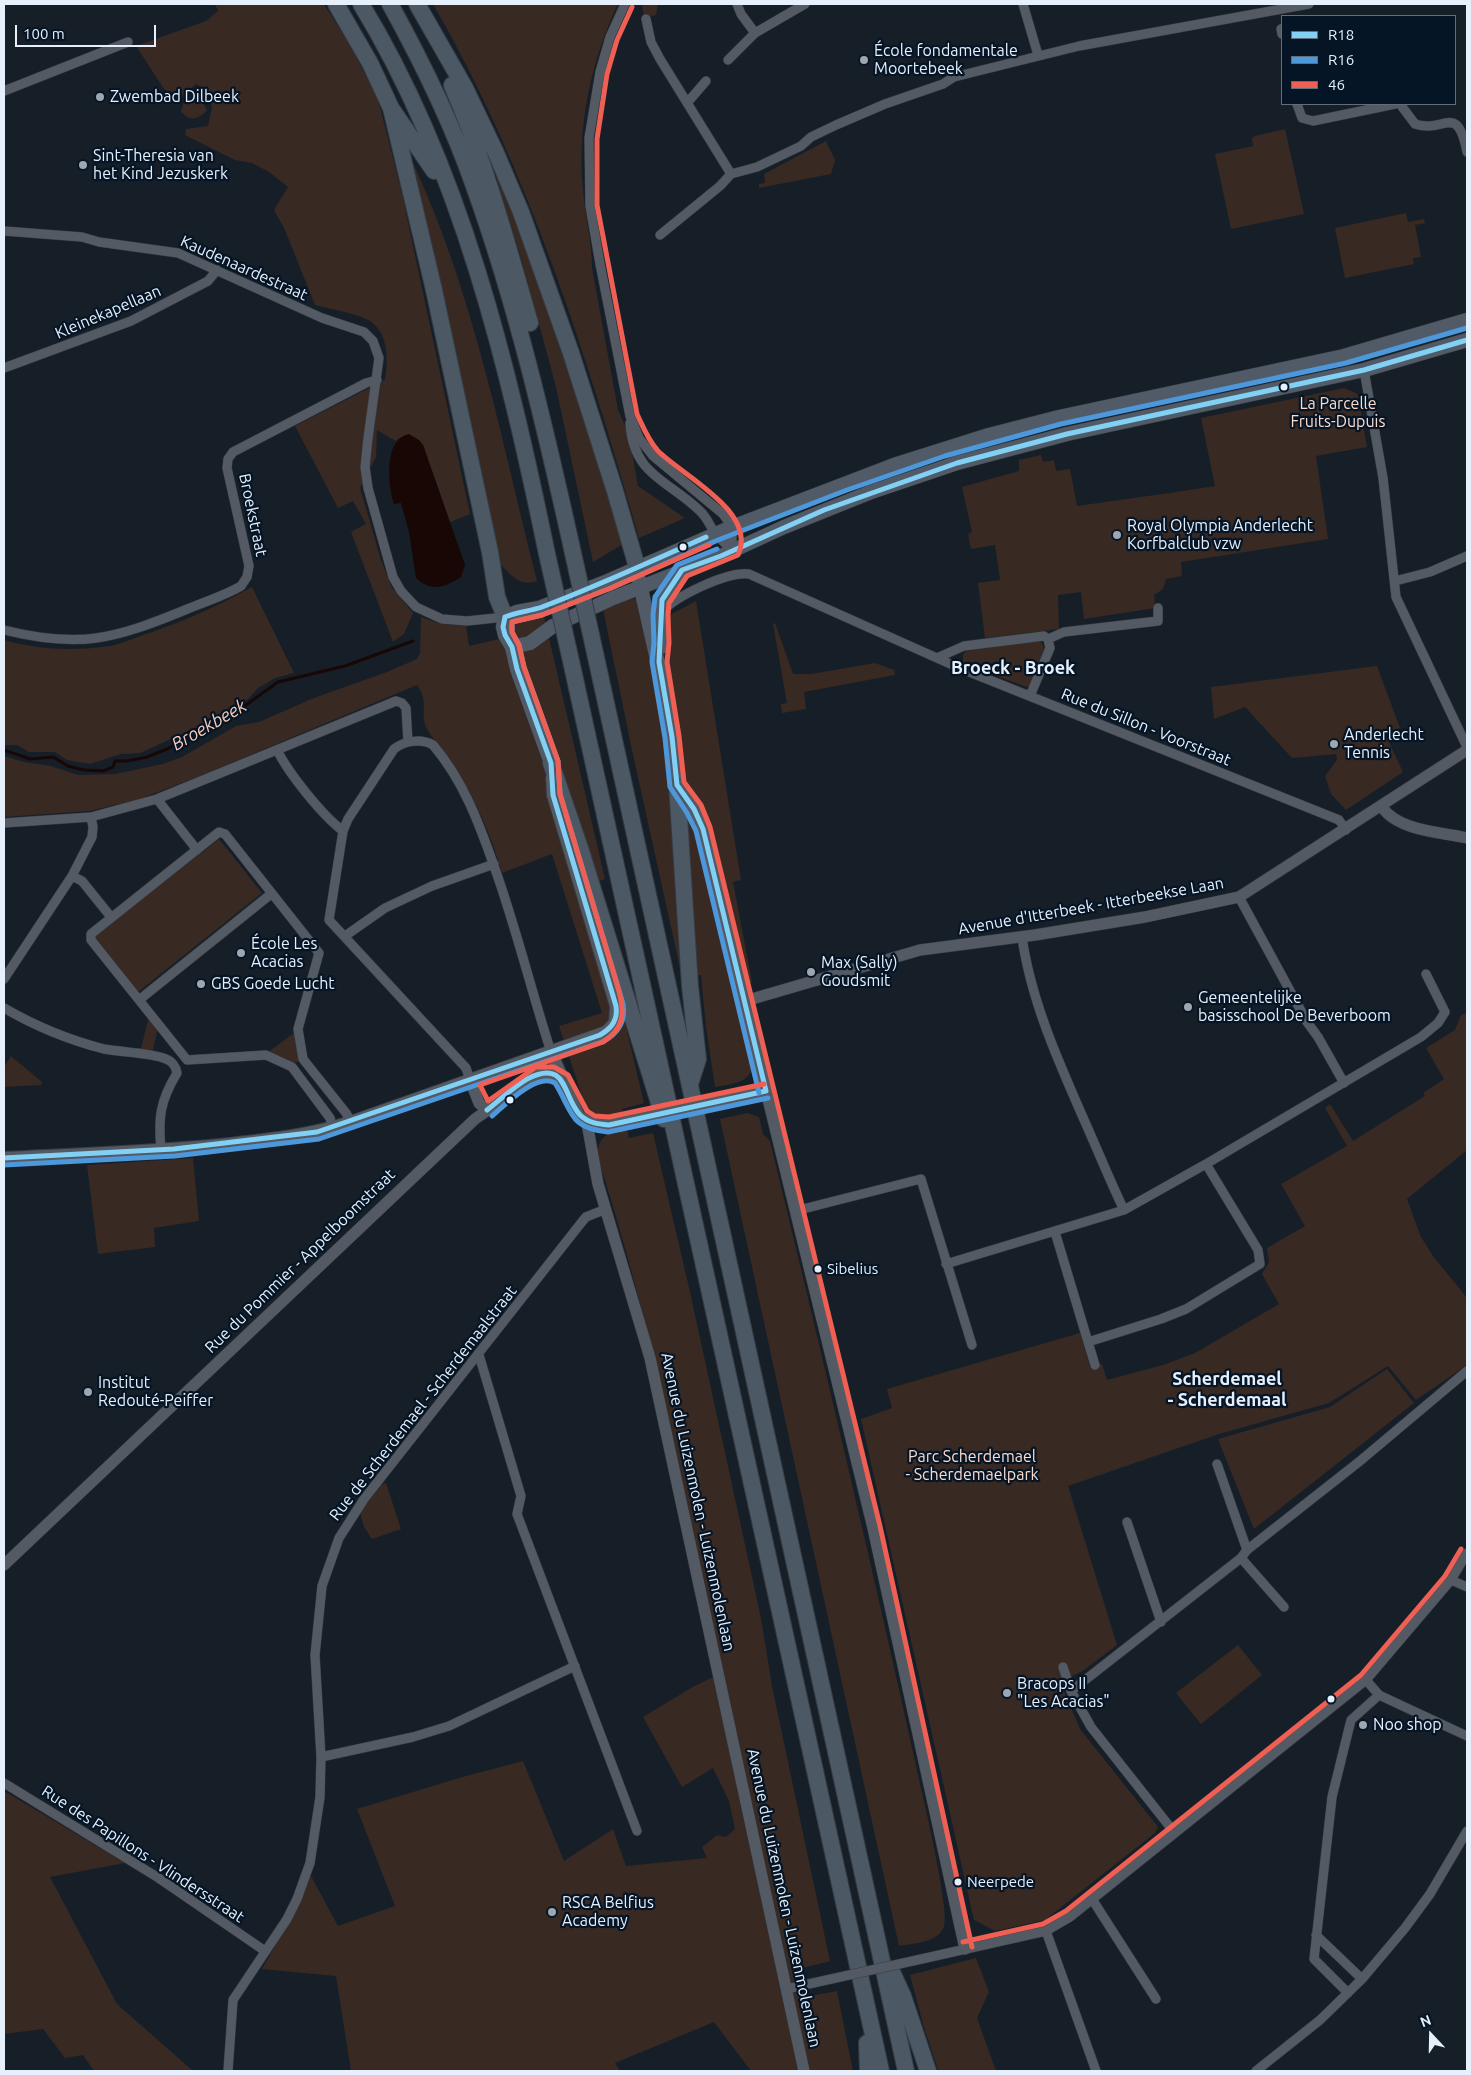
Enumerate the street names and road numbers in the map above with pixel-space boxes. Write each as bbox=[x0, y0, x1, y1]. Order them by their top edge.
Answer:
street label: Kaudenaardestraat bbox=[177, 231, 311, 305]
street label: Kleinekapellaan bbox=[52, 281, 164, 343]
street label: Broekstraat bbox=[235, 472, 271, 558]
street label: Rue du Sillon - Voorstraat bbox=[1058, 684, 1234, 770]
street label: Avenue d'Itterbeek - Itterbeekse Laan bbox=[957, 873, 1225, 939]
street label: Rue du Pommier - Appelboomstraat bbox=[201, 1165, 399, 1357]
street label: Rue de Scherdemael - Scherdemaalstraat bbox=[325, 1282, 521, 1524]
street label: Avenue du Luizenmolen - Luizenmolenlaan bbox=[657, 1351, 739, 1653]
street label: Avenue du Luizenmolen - Luizenmolenlaan bbox=[743, 1747, 825, 2049]
street label: Rue des Papillons - Vlindersstraat bbox=[38, 1781, 248, 1927]

